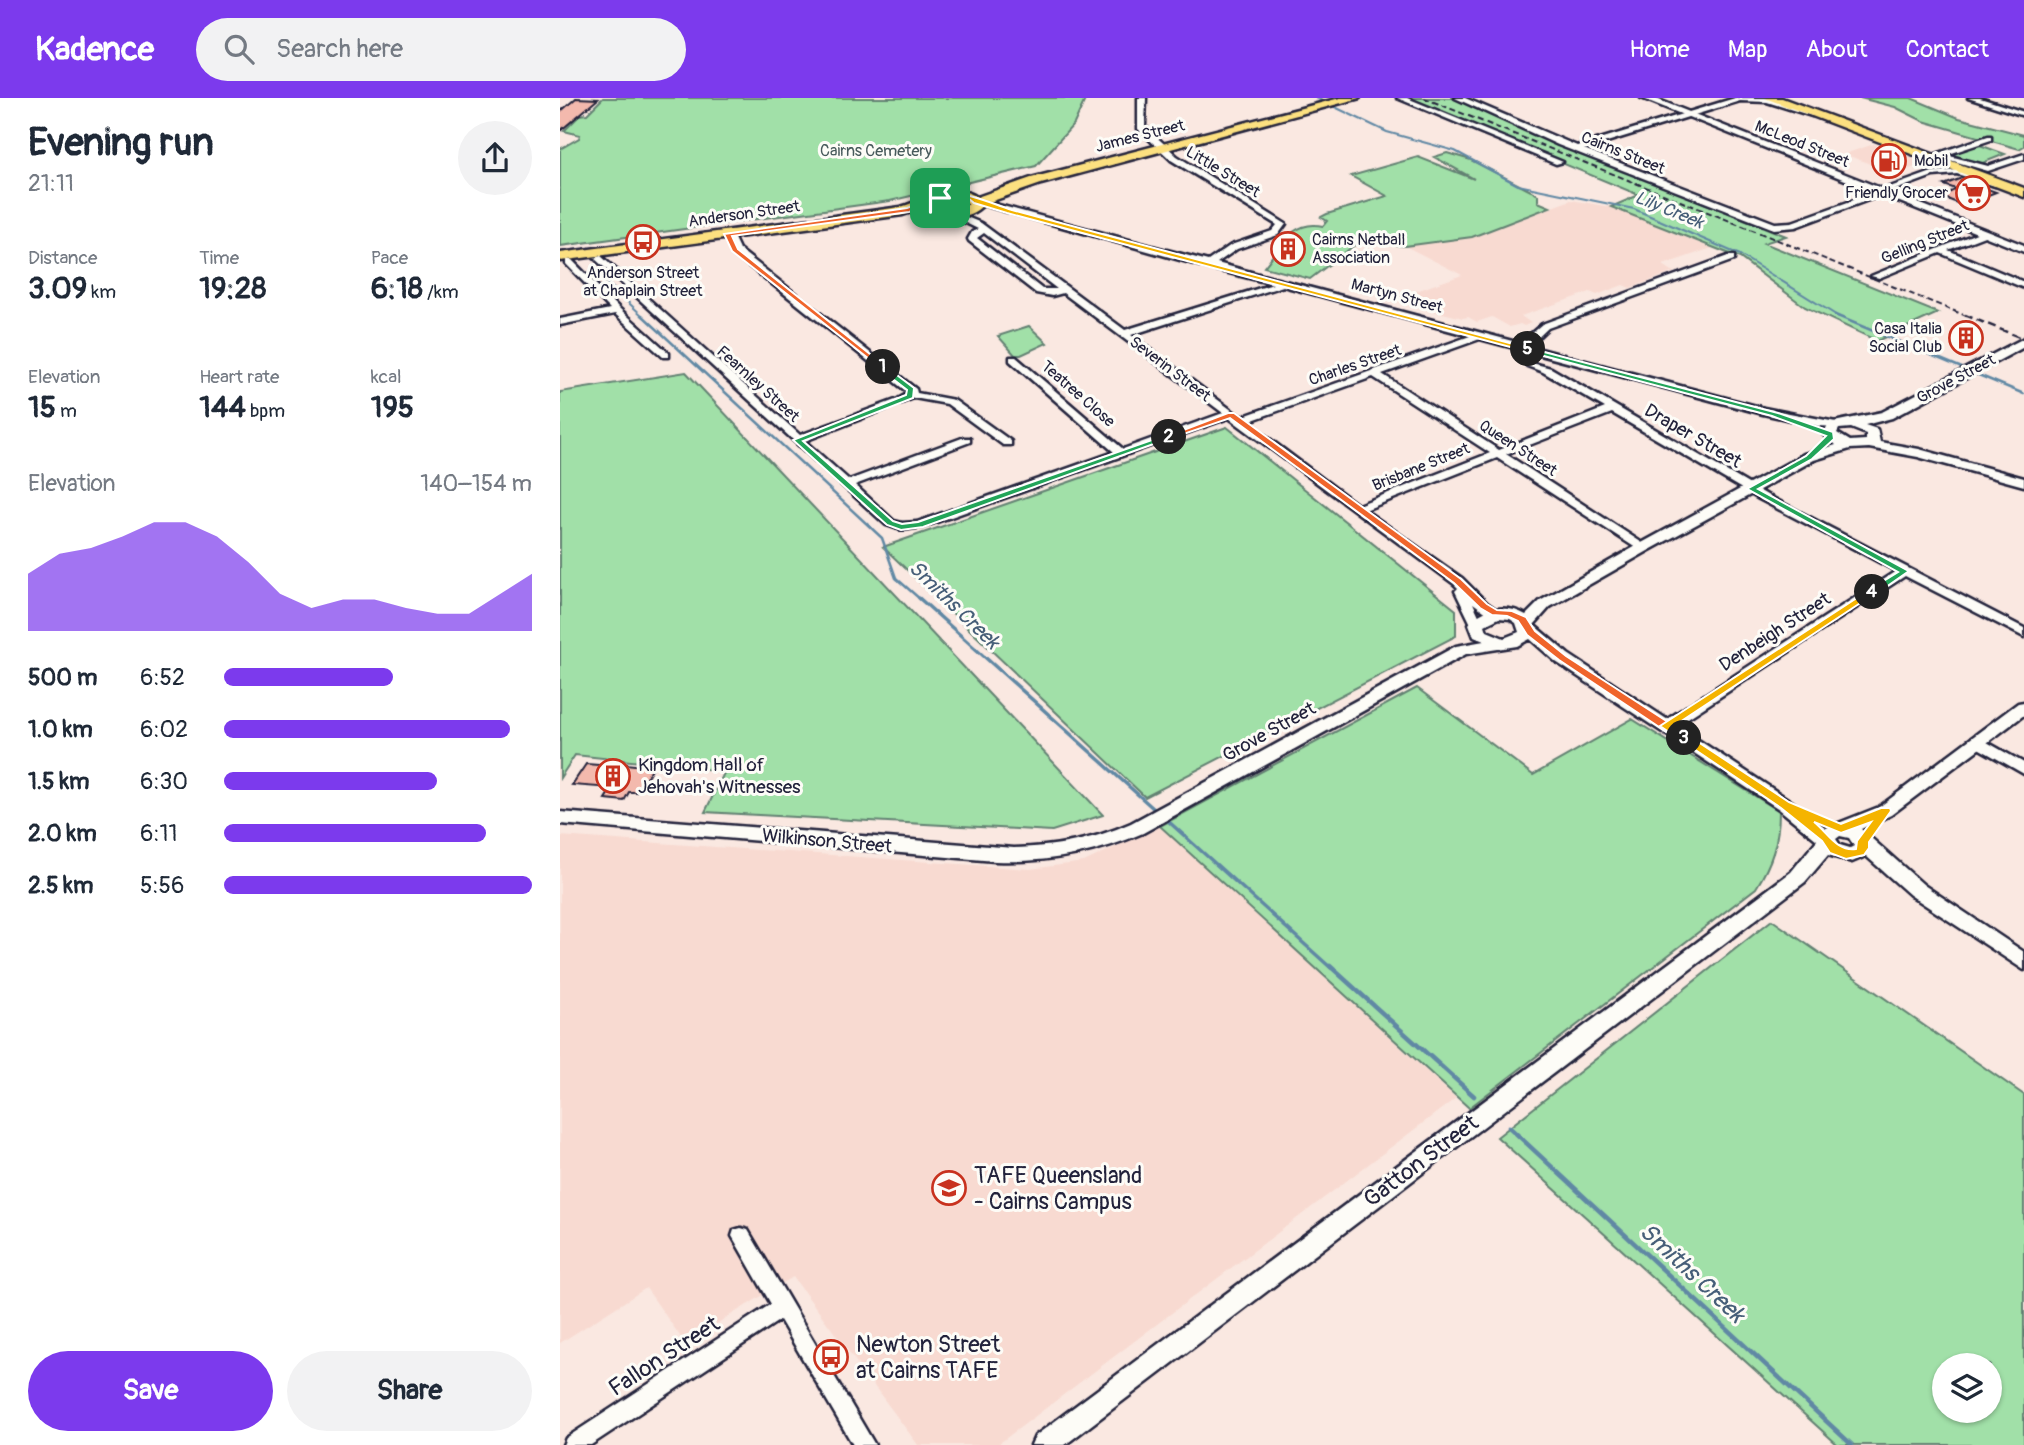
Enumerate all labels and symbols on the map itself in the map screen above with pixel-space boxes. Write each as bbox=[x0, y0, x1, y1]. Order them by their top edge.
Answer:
street label: James Street bbox=[1093, 115, 1187, 157]
street label: McLeod Street bbox=[1752, 116, 1853, 172]
street label: Cairns Street bbox=[1578, 127, 1668, 179]
park label: Cairns Cemetery bbox=[820, 141, 932, 161]
street label: Little Street bbox=[1182, 142, 1264, 202]
fuel station icon: Mobil bbox=[1870, 142, 1908, 180]
place label: Mobil bbox=[1914, 151, 1949, 171]
pin bbox=[910, 168, 970, 228]
supermarket icon: Friendly Grocer bbox=[1954, 174, 1992, 212]
place label: Friendly Grocer bbox=[1845, 183, 1948, 203]
water label: Lily Creek bbox=[1631, 186, 1708, 235]
street label: Anderson Street bbox=[687, 196, 802, 232]
street label: Gelling Street bbox=[1878, 215, 1972, 269]
bus stop icon: Anderson Street at Chaplain Street bbox=[624, 223, 662, 261]
building icon: Cairns Netball Association bbox=[1269, 230, 1307, 268]
place label: Cairns Netball Association bbox=[1312, 230, 1405, 268]
place label: Anderson Street at Chaplain Street bbox=[583, 263, 703, 301]
street label: Martyn Street bbox=[1349, 274, 1445, 318]
place label: Casa Italia Social Club bbox=[1869, 319, 1942, 357]
building icon: Casa Italia Social Club bbox=[1947, 319, 1985, 357]
pin: 5 bbox=[1510, 331, 1546, 366]
street label: Severin Street bbox=[1125, 332, 1215, 406]
street label: Charles Street bbox=[1306, 340, 1404, 390]
street label: Fearnley Street bbox=[712, 342, 804, 427]
pin: 1 bbox=[866, 350, 900, 384]
street label: Grove Street bbox=[1913, 350, 1999, 408]
street label: Teatree Close bbox=[1037, 357, 1119, 432]
street label: Draper Street bbox=[1640, 399, 1746, 474]
street label: Queen Street bbox=[1475, 415, 1561, 481]
pin: 2 bbox=[1152, 420, 1186, 454]
street label: Brisbane Street bbox=[1369, 438, 1473, 496]
water label: Smiths Creek bbox=[903, 555, 1007, 657]
pin: 4 bbox=[1854, 574, 1890, 610]
street label: Denbeigh Street bbox=[1715, 587, 1836, 677]
street label: Grove Street bbox=[1218, 696, 1320, 767]
pin: 3 bbox=[1666, 720, 1702, 756]
place label: Kingdom Hall of Jehovah's Witnesses bbox=[638, 753, 801, 799]
building icon: Kingdom Hall of Jehovah's Witnesses bbox=[594, 757, 632, 795]
street label: Wilkinson Street bbox=[761, 823, 893, 859]
street label: Gatton Street bbox=[1358, 1108, 1485, 1214]
place label: TAFE Queensland - Cairns Campus bbox=[974, 1161, 1142, 1216]
school or university icon: TAFE Queensland - Cairns Campus bbox=[930, 1169, 968, 1207]
water label: Smiths Creek bbox=[1633, 1217, 1752, 1330]
street label: Fallon Street bbox=[603, 1309, 726, 1403]
place label: Newton Street at Cairns TAFE bbox=[856, 1330, 1001, 1385]
bus stop icon: Newton Street at Cairns TAFE bbox=[812, 1338, 850, 1376]

